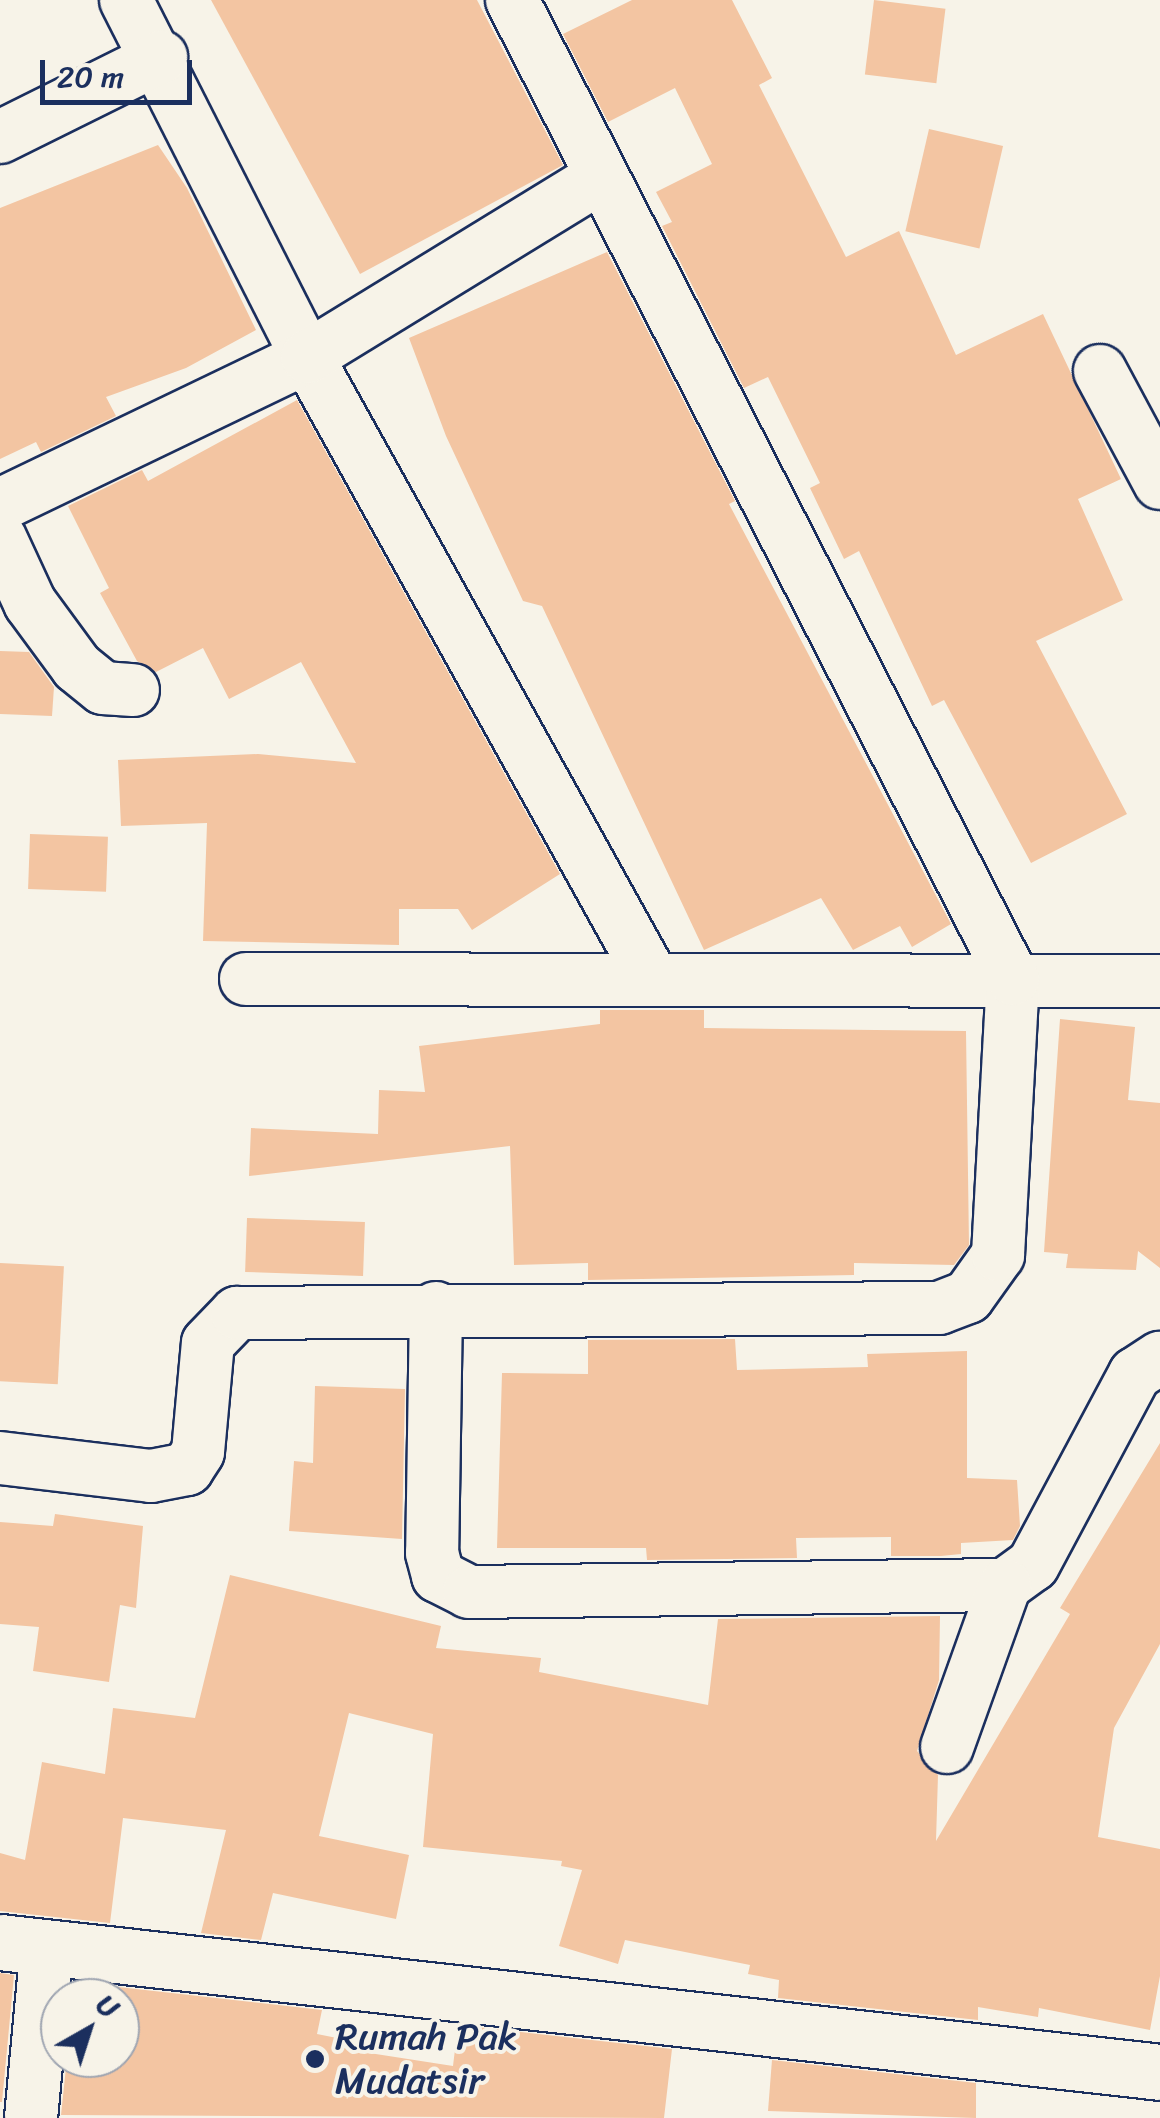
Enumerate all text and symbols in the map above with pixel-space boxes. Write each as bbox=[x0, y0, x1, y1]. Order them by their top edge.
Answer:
scale bar bbox=[45, 40, 198, 102]
text: 20 m bbox=[57, 50, 124, 104]
north arrow bbox=[40, 1978, 140, 2078]
text: U bbox=[85, 1981, 131, 2031]
place label: Rumah Pak Mudatsir bbox=[335, 2014, 519, 2104]
marker: Rumah Pak Mudatsir bbox=[304, 2048, 326, 2070]

